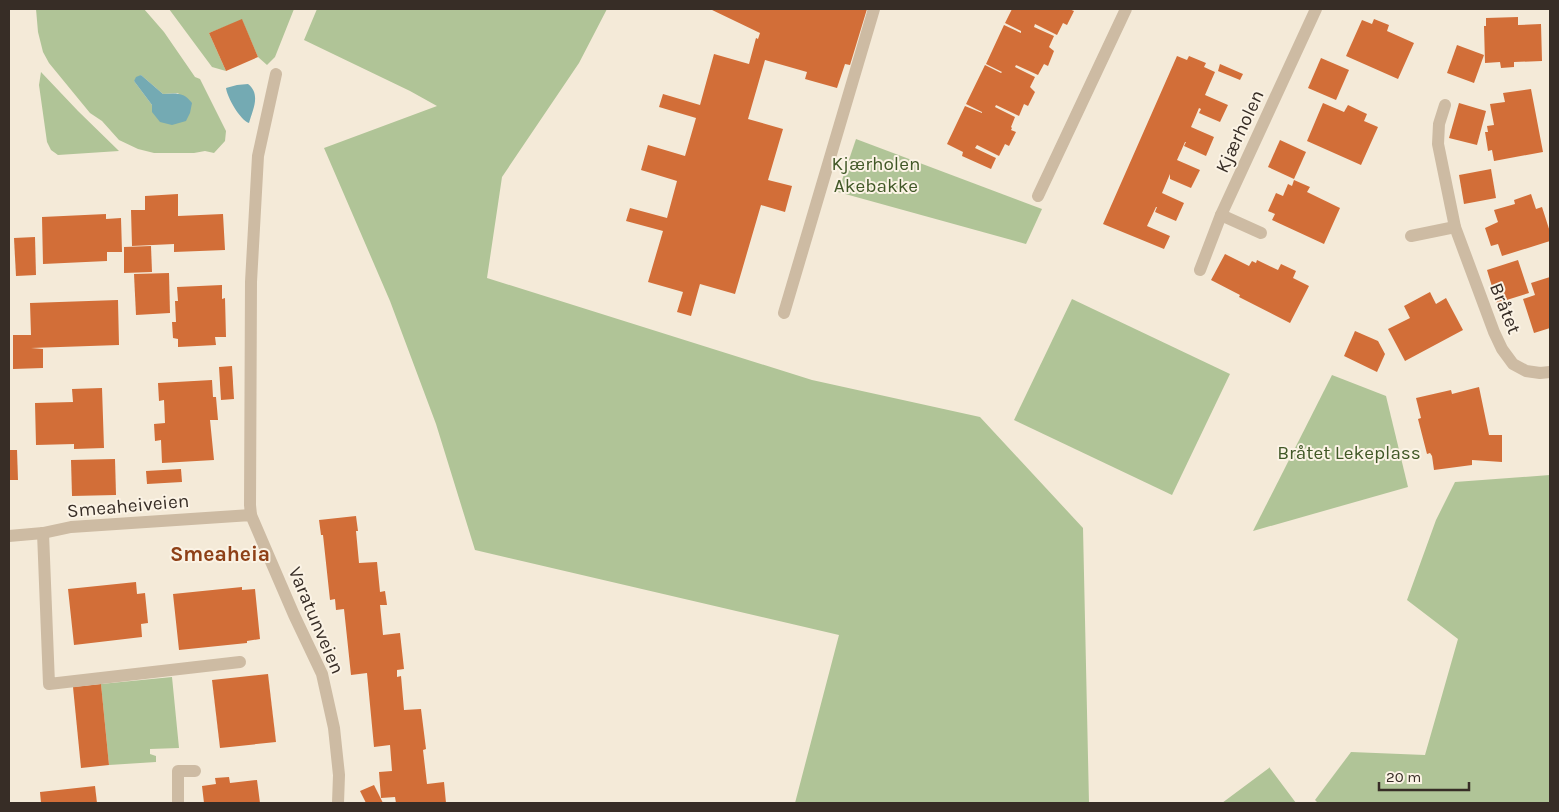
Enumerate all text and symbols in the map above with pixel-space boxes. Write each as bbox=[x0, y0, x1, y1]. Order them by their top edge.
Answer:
street label: Kjærholen bbox=[1211, 87, 1269, 176]
park label: Kjærholen Akebakke bbox=[832, 153, 920, 197]
street label: Bråtet bbox=[1485, 280, 1525, 337]
park label: Bråtet Lekeplass bbox=[1277, 442, 1421, 464]
street label: Smeaheiveien bbox=[66, 490, 190, 522]
district label: Smeaheia bbox=[170, 542, 270, 566]
street label: Varatunveien bbox=[284, 564, 349, 677]
scale bar bbox=[1379, 760, 1469, 792]
text: 20 m bbox=[1386, 768, 1421, 786]

